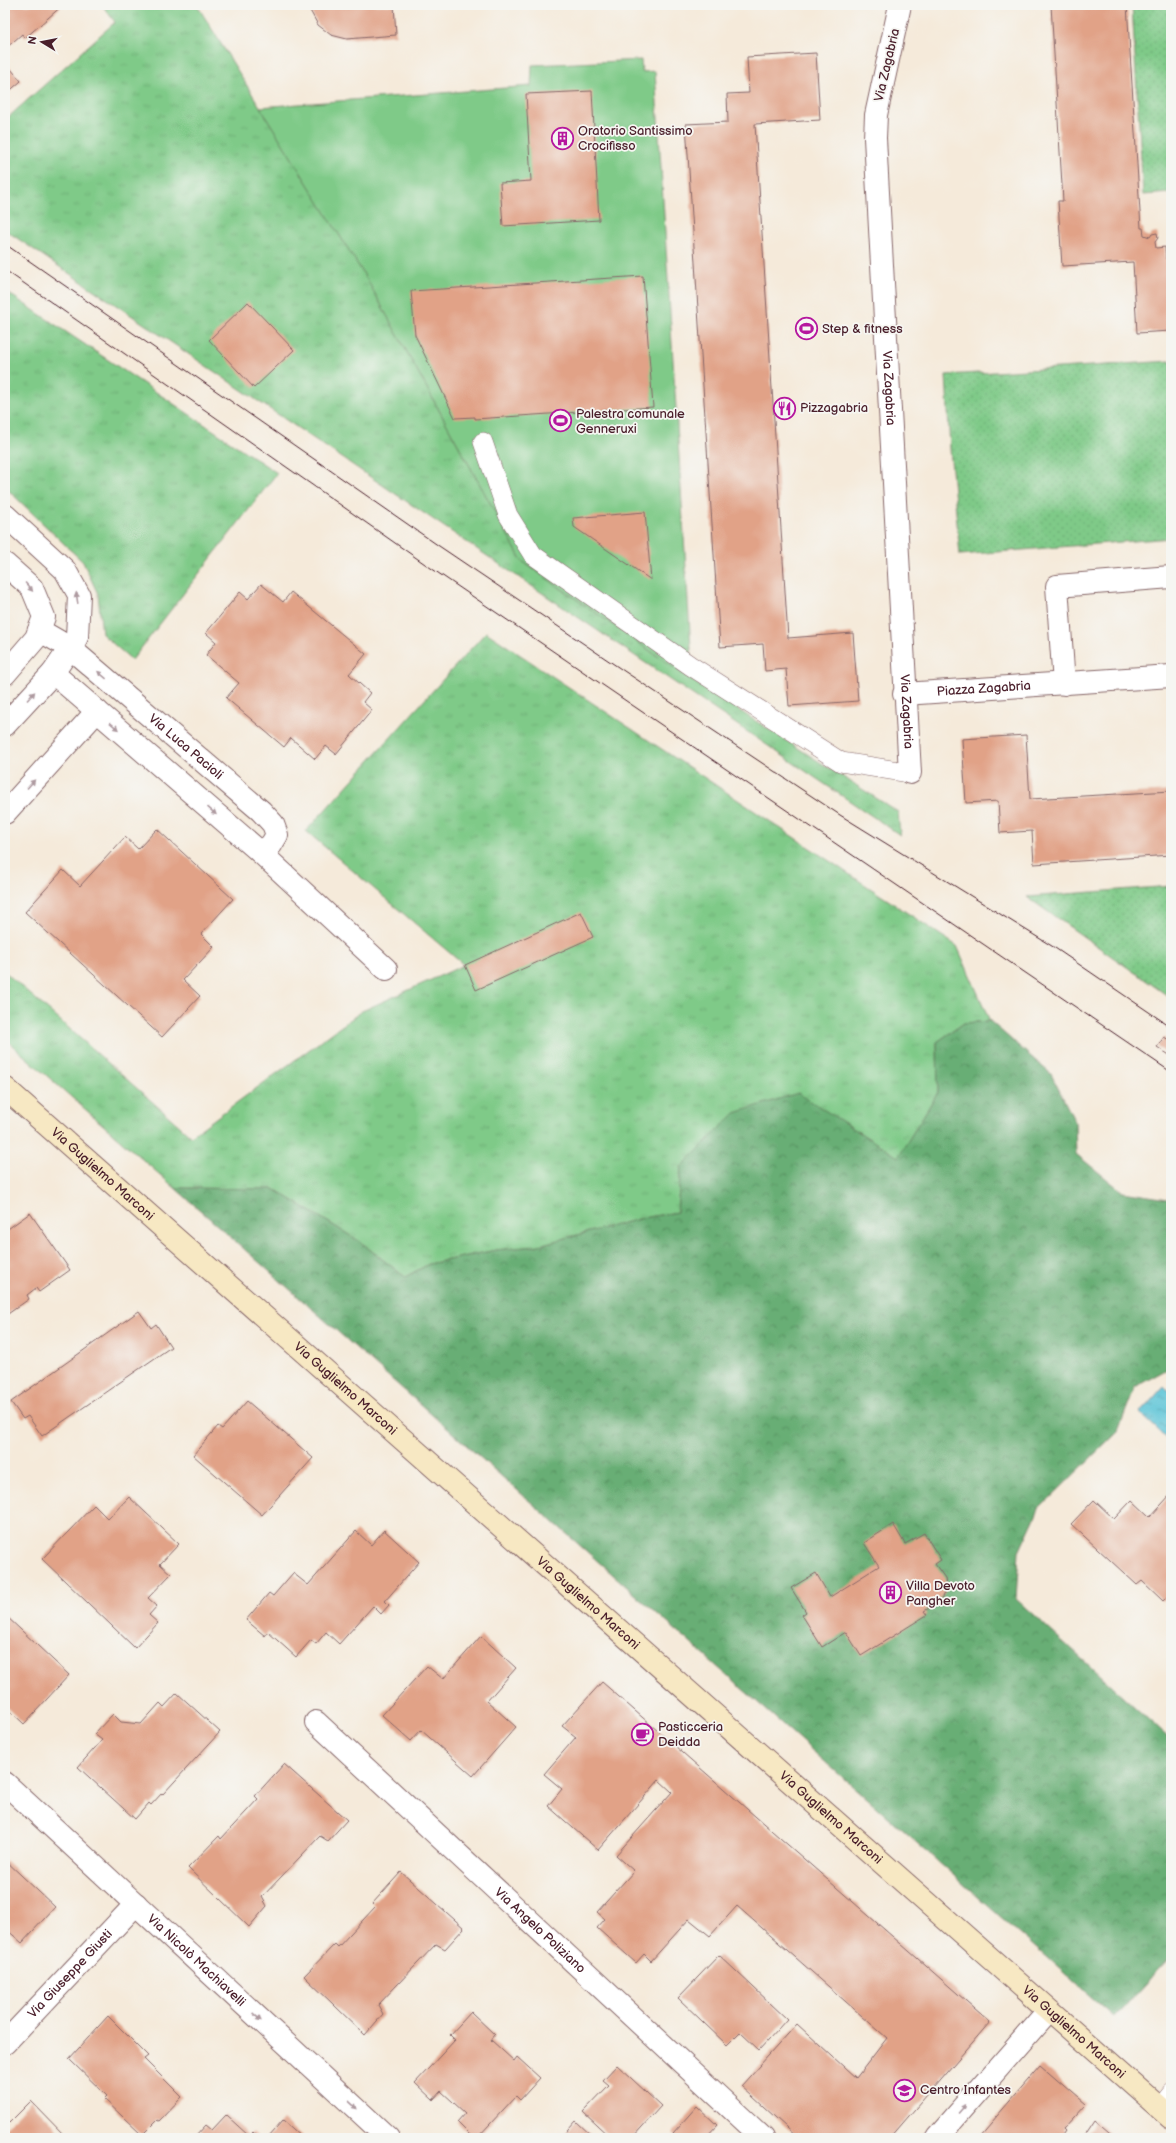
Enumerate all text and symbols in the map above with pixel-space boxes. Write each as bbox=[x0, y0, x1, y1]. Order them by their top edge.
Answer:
north arrow bbox=[22, 22, 62, 62]
street label: Via Zagabria bbox=[871, 27, 903, 103]
text: N bbox=[26, 35, 40, 46]
place label: Oratorio Santissimo Crocifisso bbox=[578, 123, 693, 154]
building icon: Oratorio Santissimo Crocifisso bbox=[549, 125, 575, 151]
sports icon: Step & fitness bbox=[793, 316, 819, 342]
place label: Step & fitness bbox=[822, 321, 903, 337]
street label: Via Zagabria bbox=[879, 350, 899, 426]
restaurant icon: Pizzagabria bbox=[771, 395, 797, 421]
place label: Pizzagabria bbox=[800, 400, 868, 416]
place label: Palestra comunale Genneruxi bbox=[576, 406, 685, 437]
sports icon: Palestra comunale Genneruxi bbox=[548, 408, 574, 434]
one-way arrow bbox=[25, 582, 34, 592]
one-way arrow bbox=[74, 592, 80, 604]
one-way arrow bbox=[97, 670, 108, 679]
street label: Via Zagabria bbox=[897, 674, 917, 749]
street label: Piazza Zagabria bbox=[936, 677, 1031, 700]
one-way arrow bbox=[26, 692, 35, 701]
street label: Via Luca Pacioli bbox=[145, 711, 226, 783]
one-way arrow bbox=[109, 721, 119, 730]
one-way arrow bbox=[26, 779, 36, 789]
one-way arrow bbox=[207, 806, 217, 815]
street label: Via Guglielmo Marconi bbox=[47, 1124, 157, 1224]
street label: Via Guglielmo Marconi bbox=[290, 1339, 400, 1438]
street label: Via Guglielmo Marconi bbox=[533, 1553, 643, 1653]
place label: Villa Devoto Pangher bbox=[906, 1578, 975, 1609]
building icon: Villa Devoto Pangher bbox=[878, 1580, 904, 1606]
place label: Pasticceria Deidda bbox=[658, 1719, 723, 1750]
cafe icon: Pasticceria Deidda bbox=[630, 1721, 656, 1747]
street label: Via Guglielmo Marconi bbox=[776, 1768, 886, 1867]
street label: Via Angelo Poliziano bbox=[491, 1884, 589, 1977]
street label: Via Nicolò Machiavelli bbox=[144, 1911, 249, 2010]
street label: Via Giuseppe Giusti bbox=[25, 1926, 116, 2022]
street label: Via Guglielmo Marconi bbox=[1019, 1982, 1129, 2082]
one-way arrow bbox=[252, 2012, 262, 2021]
school or university icon: Centro Infantes bbox=[891, 2077, 917, 2103]
place label: Centro Infantes bbox=[920, 2082, 1012, 2098]
one-way arrow bbox=[348, 2100, 357, 2109]
one-way arrow bbox=[958, 2103, 967, 2114]

